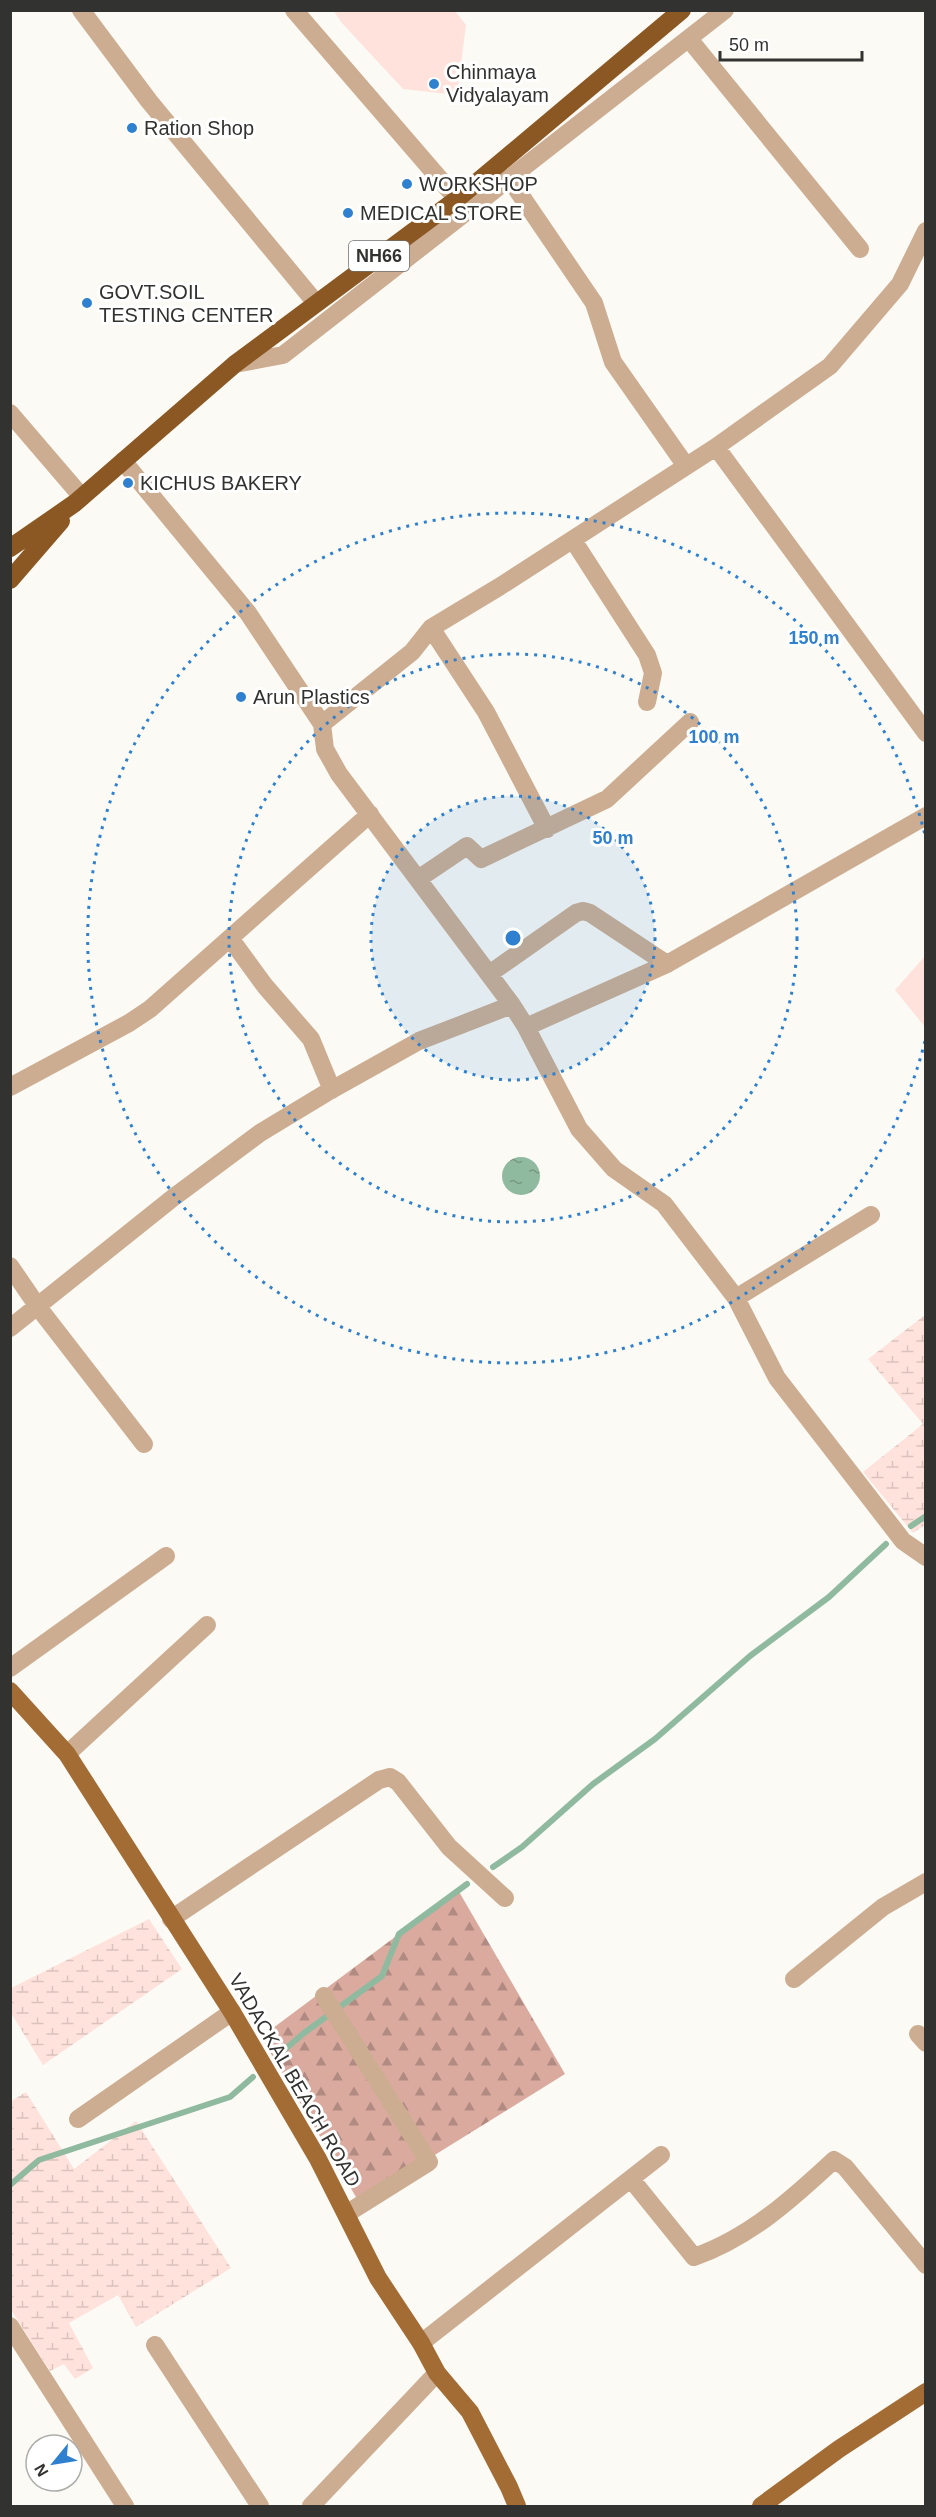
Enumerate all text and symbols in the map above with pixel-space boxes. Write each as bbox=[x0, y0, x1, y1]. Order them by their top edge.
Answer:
scale bar bbox=[720, 24, 862, 62]
text: 50 m bbox=[729, 35, 769, 55]
place label: Chinmaya Vidyalayam bbox=[446, 61, 549, 106]
marker: Chinmaya Vidyalayam bbox=[427, 77, 441, 91]
place label: Ration Shop bbox=[144, 117, 254, 139]
marker: Ration Shop bbox=[125, 121, 139, 135]
place label: WORKSHOP bbox=[419, 173, 538, 195]
marker: WORKSHOP bbox=[400, 177, 414, 191]
place label: MEDICAL STORE bbox=[360, 202, 522, 224]
marker: MEDICAL STORE bbox=[341, 206, 355, 220]
road number: NH66 bbox=[349, 241, 409, 271]
place label: GOVT.SOIL TESTING CENTER bbox=[99, 281, 273, 326]
marker: GOVT.SOIL TESTING CENTER bbox=[80, 296, 94, 310]
place label: KICHUS BAKERY bbox=[140, 472, 302, 494]
marker: KICHUS BAKERY bbox=[121, 476, 135, 490]
text: 150 m bbox=[788, 628, 840, 648]
place label: Arun Plastics bbox=[253, 686, 370, 708]
marker: Arun Plastics bbox=[234, 690, 248, 704]
text: 100 m bbox=[688, 727, 740, 747]
text: 50 m bbox=[592, 828, 634, 848]
centre of rings bbox=[503, 928, 523, 948]
street label: VADACKAL BEACH ROAD bbox=[225, 1970, 365, 2190]
north arrow bbox=[24, 2433, 84, 2493]
text: N bbox=[31, 2461, 52, 2480]

